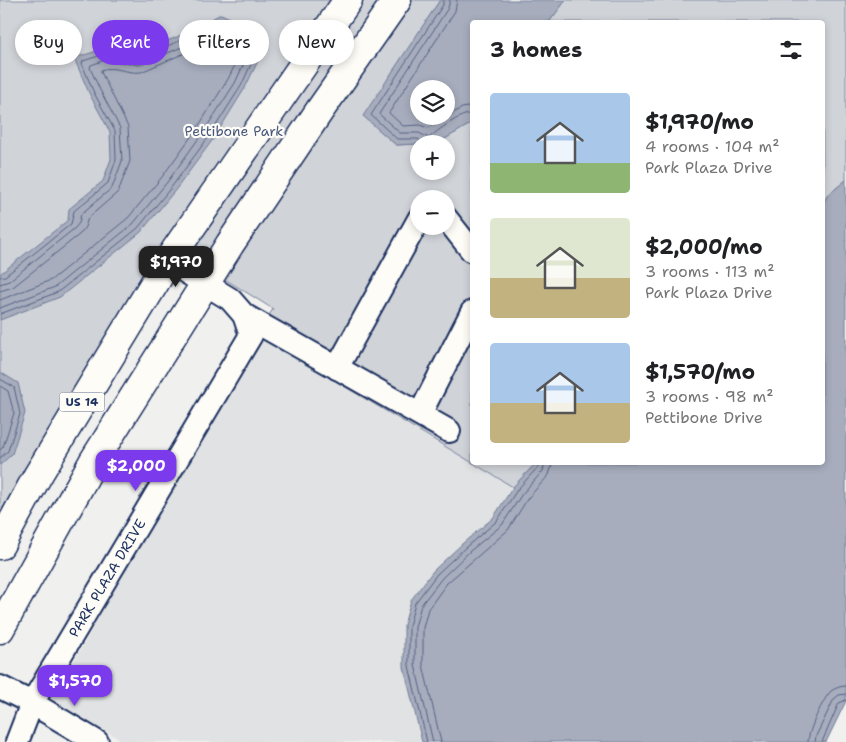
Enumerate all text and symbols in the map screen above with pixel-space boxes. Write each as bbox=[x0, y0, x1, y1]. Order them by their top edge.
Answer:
chip: Buy bbox=[15, 20, 82, 65]
chip: Rent bbox=[92, 20, 169, 65]
chip: Filters bbox=[179, 20, 269, 65]
chip: New bbox=[279, 20, 354, 65]
text: 3 homes bbox=[490, 36, 582, 64]
icon: filters bbox=[777, 36, 805, 64]
map controls bbox=[410, 80, 455, 235]
button: layers bbox=[410, 80, 455, 125]
text: $1,970/mo bbox=[645, 108, 754, 136]
icon: home bbox=[530, 113, 590, 173]
park label: Pettibone Park bbox=[185, 122, 283, 140]
button: + bbox=[410, 135, 455, 180]
text: 4 rooms · 104 m² bbox=[645, 136, 780, 157]
text: Park Plaza Drive bbox=[645, 157, 773, 178]
button: − bbox=[410, 190, 455, 235]
text: $2,000/mo bbox=[645, 233, 763, 261]
icon: home bbox=[530, 238, 590, 298]
pin: $1,970 bbox=[135, 246, 217, 288]
text: $1,970 bbox=[150, 251, 202, 272]
text: 3 rooms · 113 m² bbox=[645, 261, 775, 282]
text: Park Plaza Drive bbox=[645, 282, 773, 303]
text: $1,570/mo bbox=[645, 358, 755, 386]
icon: home bbox=[530, 363, 590, 423]
text: 3 rooms · 98 m² bbox=[645, 386, 774, 407]
road number: US 14 bbox=[59, 392, 104, 412]
text: Pettibone Drive bbox=[645, 407, 763, 428]
pin: $2,000 bbox=[95, 450, 177, 492]
text: $2,000 bbox=[106, 455, 166, 476]
street label: PARK PLAZA DRIVE bbox=[65, 515, 150, 640]
pin: $1,570 bbox=[34, 664, 116, 707]
text: $1,570 bbox=[48, 670, 102, 691]

